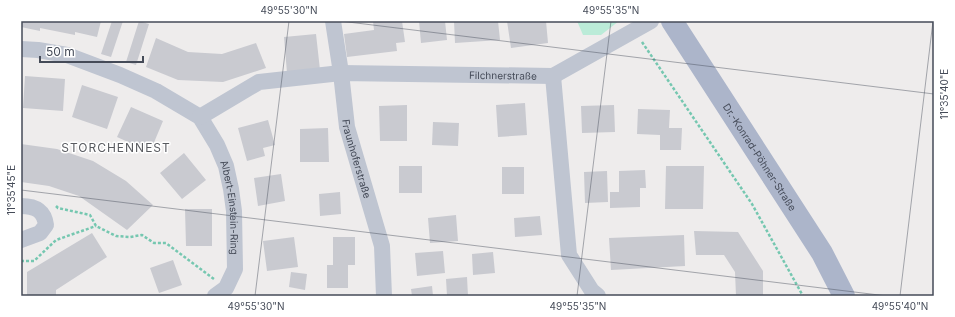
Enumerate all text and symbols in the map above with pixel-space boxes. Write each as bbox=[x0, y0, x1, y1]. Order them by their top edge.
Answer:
text: 49°55'30"N bbox=[260, 4, 318, 16]
text: 49°55'35"N bbox=[583, 4, 639, 16]
scale bar bbox=[40, 38, 143, 64]
text: 50 m bbox=[46, 44, 75, 59]
street label: Filchnerstraße bbox=[469, 69, 537, 82]
text: 11°35'40"E bbox=[938, 69, 950, 119]
street label: Dr.-Konrad-Pöhner-Straße bbox=[721, 101, 799, 213]
street label: Fraunhoferstraße bbox=[340, 119, 374, 200]
district label: STORCHENNEST bbox=[61, 140, 171, 155]
street label: Albert-Einstein-Ring bbox=[218, 158, 241, 255]
text: 11°35'45"E bbox=[5, 165, 17, 215]
text: 49°55'30"N bbox=[227, 300, 285, 312]
text: 49°55'35"N bbox=[550, 300, 606, 312]
text: 49°55'40"N bbox=[872, 300, 928, 312]

